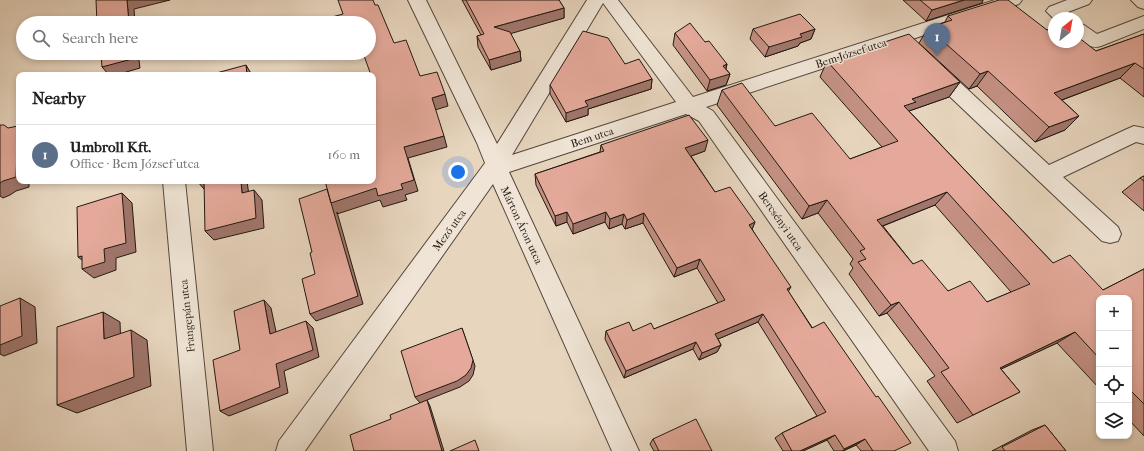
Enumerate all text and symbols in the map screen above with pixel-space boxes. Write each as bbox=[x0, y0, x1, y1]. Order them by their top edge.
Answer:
north arrow bbox=[1048, 12, 1084, 48]
search box bbox=[16, 16, 376, 60]
pin: 1 bbox=[924, 23, 950, 56]
icon: search bbox=[30, 27, 52, 49]
text: Search here bbox=[62, 29, 138, 47]
street label: Bem József utca bbox=[814, 36, 889, 71]
text: Nearby bbox=[32, 88, 86, 108]
street label: Bem utca bbox=[569, 124, 616, 150]
text: Umbroll Kft. bbox=[70, 138, 151, 156]
text: 1 bbox=[43, 147, 47, 162]
text: 160 m bbox=[328, 147, 360, 162]
text: Office · Bem József utca bbox=[70, 156, 199, 171]
your location bbox=[448, 162, 468, 182]
street label: Márton Áron utca bbox=[498, 184, 546, 267]
street label: Bercsényi utca bbox=[755, 189, 806, 254]
street label: Mező utca bbox=[430, 206, 469, 254]
street label: Frangepán utca bbox=[177, 278, 198, 353]
map controls bbox=[1096, 295, 1132, 439]
button: + bbox=[1096, 295, 1132, 331]
button: − bbox=[1096, 331, 1132, 367]
button: locate bbox=[1096, 367, 1132, 403]
button: layers bbox=[1096, 403, 1132, 439]

